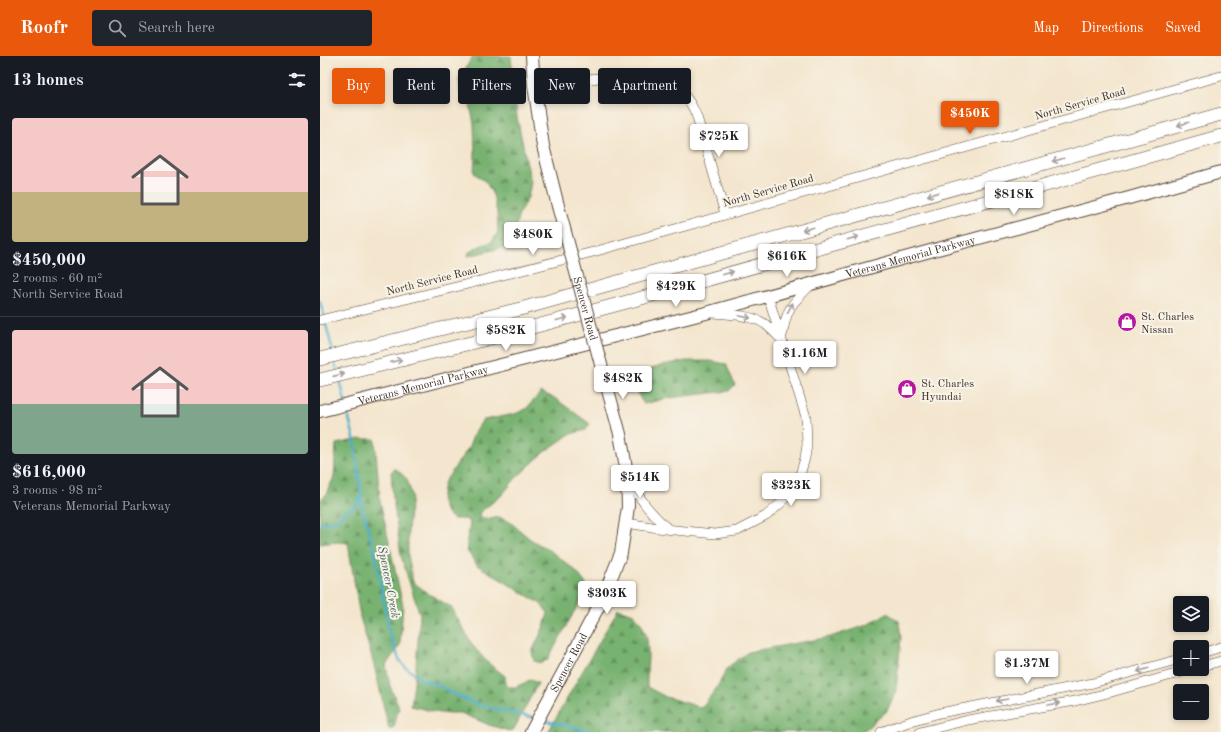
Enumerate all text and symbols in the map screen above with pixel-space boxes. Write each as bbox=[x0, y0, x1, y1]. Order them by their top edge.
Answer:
search box bbox=[92, 10, 372, 46]
icon: search bbox=[106, 17, 128, 39]
text: Roofr bbox=[20, 19, 68, 38]
text: Search here bbox=[138, 21, 215, 36]
text: Map bbox=[1033, 21, 1059, 35]
text: Directions bbox=[1081, 21, 1143, 35]
text: Saved bbox=[1165, 21, 1201, 35]
chip: Buy bbox=[332, 68, 385, 104]
chip: Rent bbox=[393, 68, 450, 104]
chip: Filters bbox=[458, 68, 526, 104]
chip: New bbox=[534, 68, 590, 104]
chip: Apartment bbox=[598, 68, 691, 104]
icon: filters bbox=[286, 69, 308, 91]
text: 13 homes bbox=[12, 72, 84, 89]
street label: North Service Road bbox=[1034, 86, 1127, 123]
pin: $450K bbox=[942, 101, 998, 135]
text: $450K bbox=[950, 107, 990, 120]
one-way arrow bbox=[1177, 121, 1190, 129]
pin: $725K bbox=[691, 124, 747, 158]
text: $725K bbox=[699, 130, 739, 143]
icon: home bbox=[124, 144, 196, 216]
one-way arrow bbox=[1052, 156, 1065, 164]
street label: North Service Road bbox=[722, 173, 815, 210]
pin: $818K bbox=[986, 182, 1042, 216]
text: $818K bbox=[994, 188, 1034, 201]
one-way arrow bbox=[927, 191, 940, 199]
pin: $480K bbox=[505, 222, 561, 256]
one-way arrow bbox=[802, 226, 815, 234]
text: $480K bbox=[513, 228, 553, 241]
one-way arrow bbox=[847, 234, 860, 242]
street label: Veterans Memorial Parkway bbox=[844, 235, 977, 281]
pin: $616K bbox=[759, 244, 815, 278]
text: $616K bbox=[767, 250, 807, 263]
text: $450,000 bbox=[12, 252, 86, 269]
street label: North Service Road bbox=[385, 265, 480, 298]
one-way arrow bbox=[722, 269, 735, 277]
text: 2 rooms · 60 m² bbox=[12, 272, 102, 285]
pin: $429K bbox=[648, 274, 704, 308]
street label: Spencer Road bbox=[570, 276, 598, 342]
text: $429K bbox=[656, 280, 696, 293]
text: North Service Road bbox=[12, 288, 123, 301]
one-way arrow bbox=[787, 302, 795, 314]
shop icon: St. Charles Nissan bbox=[1116, 311, 1138, 333]
place label: St. Charles Nissan bbox=[1141, 312, 1194, 336]
one-way arrow bbox=[738, 313, 751, 321]
one-way arrow bbox=[556, 315, 569, 322]
pin: $582K bbox=[478, 318, 534, 352]
text: $582K bbox=[486, 324, 526, 337]
pin: $1.16M bbox=[772, 341, 838, 375]
text: $1.16M bbox=[782, 347, 828, 360]
icon: home bbox=[124, 356, 196, 428]
one-way arrow bbox=[389, 357, 402, 365]
street label: Veterans Memorial Parkway bbox=[356, 364, 490, 408]
pin: $482K bbox=[595, 366, 651, 400]
one-way arrow bbox=[332, 371, 345, 378]
text: $482K bbox=[603, 372, 643, 385]
shop icon: St. Charles Hyundai bbox=[896, 378, 918, 400]
place label: St. Charles Hyundai bbox=[921, 379, 974, 403]
text: $616,000 bbox=[12, 464, 86, 481]
pin: $514K bbox=[612, 465, 668, 499]
text: $514K bbox=[620, 471, 660, 484]
pin: $323K bbox=[763, 473, 819, 507]
text: $323K bbox=[771, 479, 811, 492]
text: 3 rooms · 98 m² bbox=[12, 484, 102, 497]
text: Veterans Memorial Parkway bbox=[12, 500, 171, 513]
water label: Spencer Creek bbox=[375, 545, 401, 619]
pin: $303K bbox=[579, 581, 635, 615]
text: $303K bbox=[587, 587, 627, 600]
map controls bbox=[1173, 596, 1209, 720]
button: layers bbox=[1173, 596, 1209, 632]
street label: Spencer Road bbox=[549, 631, 590, 695]
button: + bbox=[1173, 640, 1209, 676]
pin: $1.37M bbox=[994, 651, 1060, 685]
text: $1.37M bbox=[1004, 657, 1050, 670]
one-way arrow bbox=[1136, 667, 1149, 674]
button: − bbox=[1173, 684, 1209, 720]
one-way arrow bbox=[996, 697, 1009, 705]
one-way arrow bbox=[1047, 700, 1060, 708]

